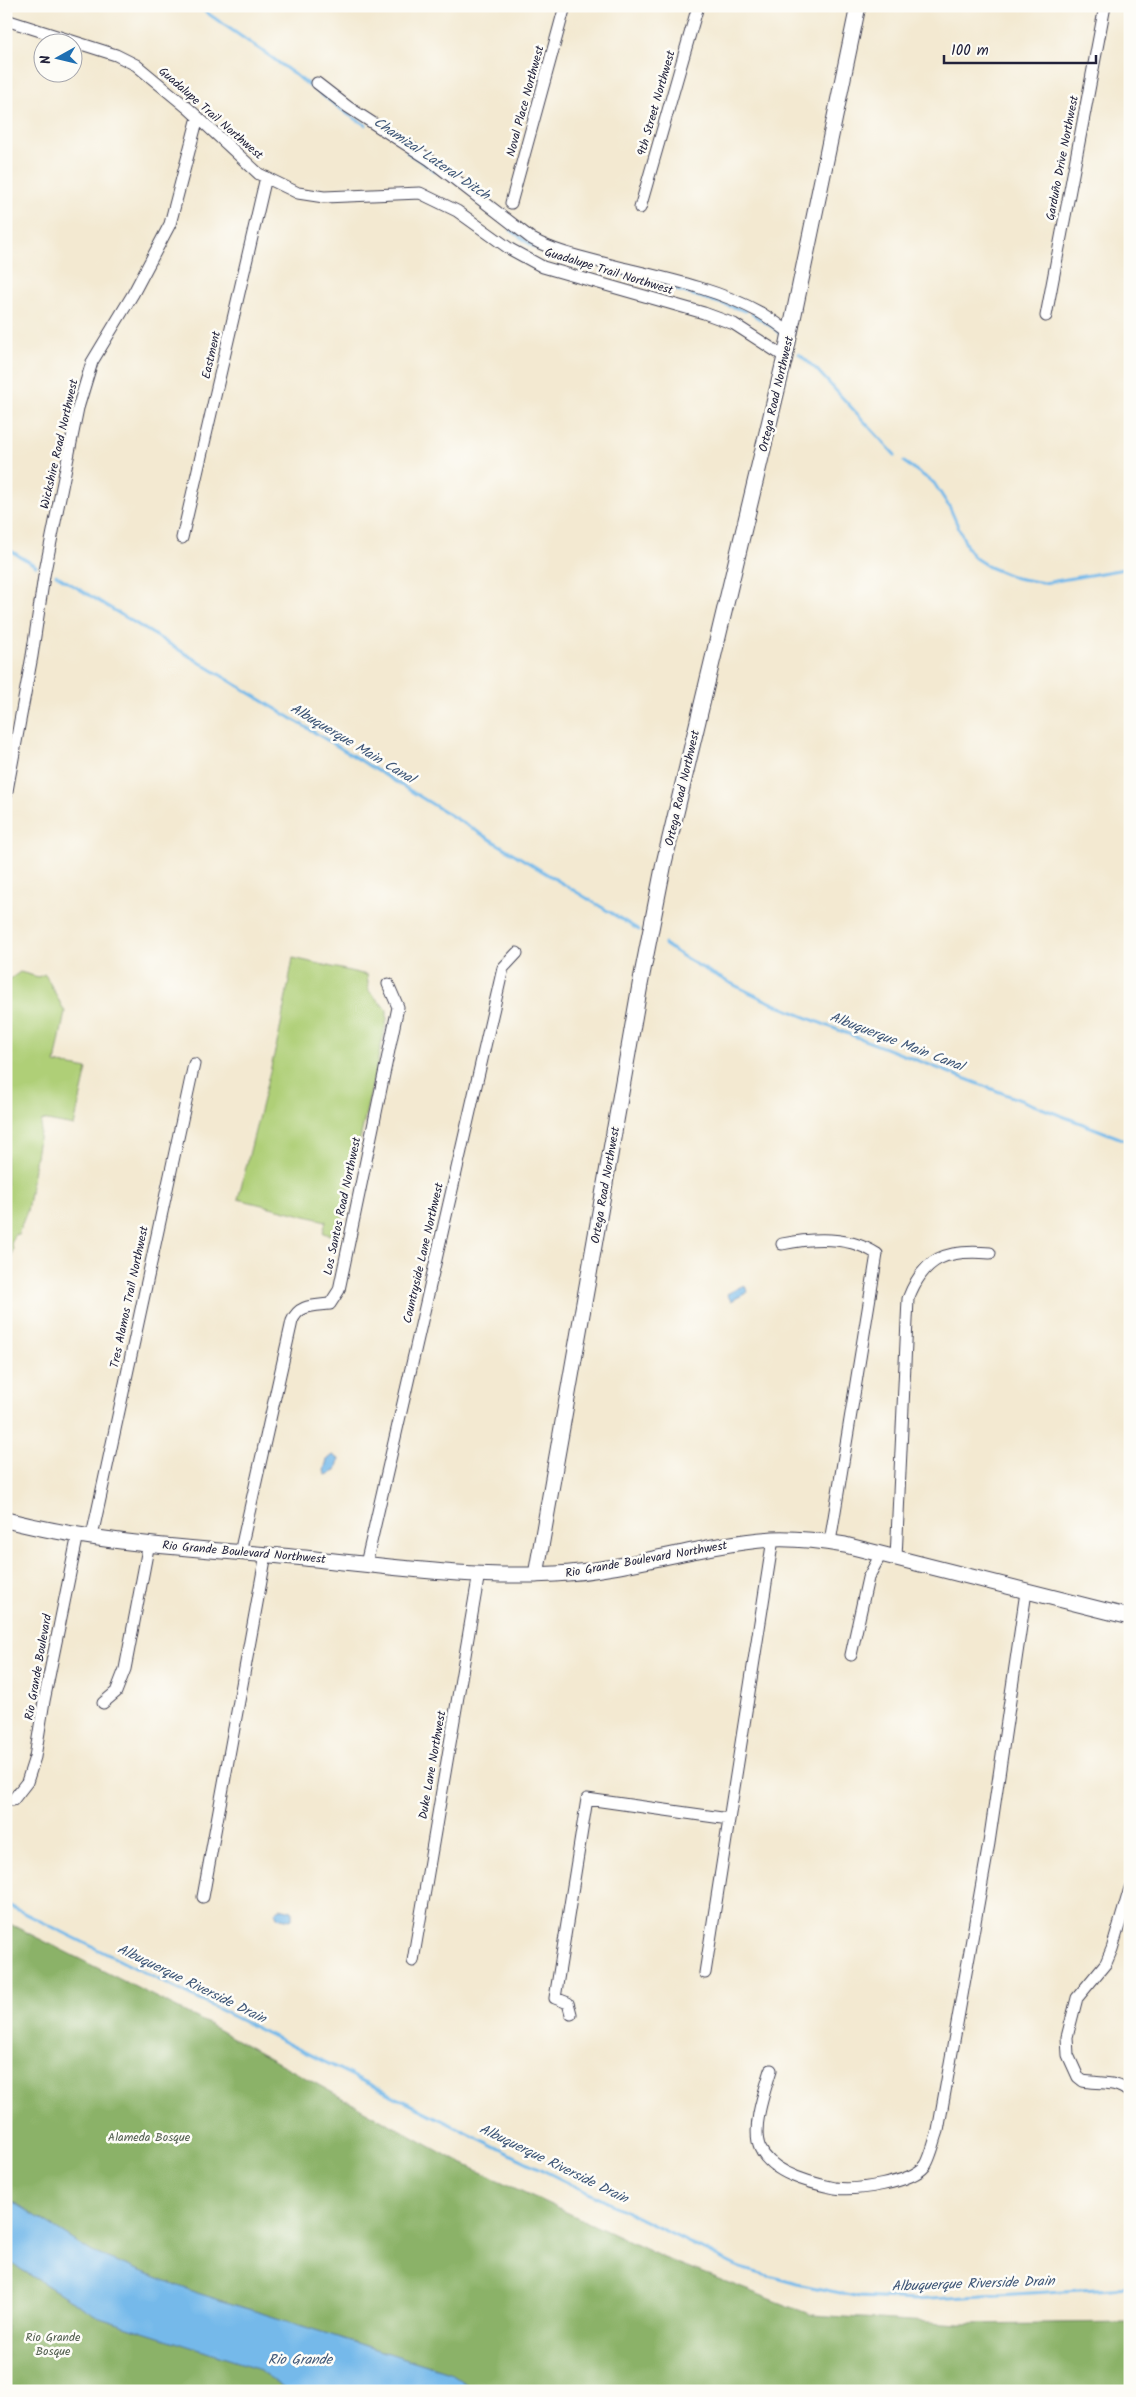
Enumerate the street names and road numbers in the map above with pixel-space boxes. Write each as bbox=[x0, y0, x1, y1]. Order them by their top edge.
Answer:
street label: Noval Place Northwest bbox=[501, 43, 550, 159]
street label: 9th Street Northwest bbox=[632, 48, 681, 158]
street label: Guadalupe Trail Northwest bbox=[154, 62, 268, 165]
street label: Garduño Drive Northwest bbox=[1041, 94, 1084, 222]
street label: Guadalupe Trail Northwest bbox=[542, 243, 676, 300]
street label: Eastment bbox=[197, 329, 226, 381]
street label: Ortega Road Northwest bbox=[754, 334, 799, 454]
street label: Wickshire Road Northwest bbox=[35, 377, 84, 511]
street label: Ortega Road Northwest bbox=[660, 728, 705, 848]
street label: Ortega Road Northwest bbox=[586, 1125, 625, 1245]
street label: Los Santos Road Northwest bbox=[319, 1135, 367, 1277]
street label: Countryside Lane Northwest bbox=[398, 1181, 449, 1325]
street label: Tres Alamos Trail Northwest bbox=[105, 1224, 154, 1370]
street label: Rio Grande Boulevard Northwest bbox=[161, 1536, 327, 1569]
street label: Rio Grande Boulevard Northwest bbox=[564, 1536, 729, 1583]
street label: Rio Grande Boulevard bbox=[20, 1612, 57, 1722]
street label: Duke Lane Northwest bbox=[414, 1709, 451, 1821]

